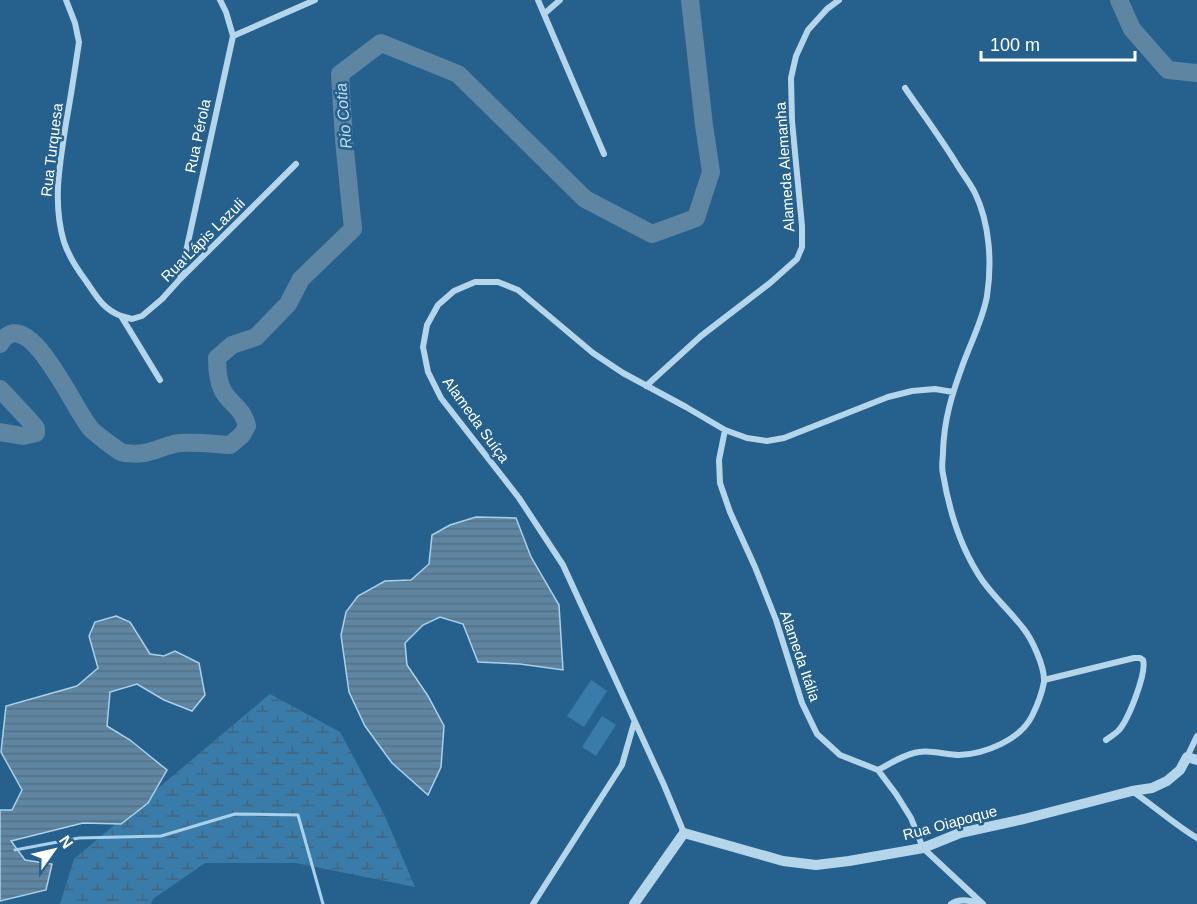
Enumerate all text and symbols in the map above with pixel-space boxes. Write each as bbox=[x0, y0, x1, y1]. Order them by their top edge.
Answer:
scale bar bbox=[981, 24, 1136, 62]
text: 100 m bbox=[990, 35, 1040, 55]
water label: Rio Cotia bbox=[332, 82, 355, 149]
street label: Rua Pérola bbox=[181, 97, 214, 174]
street label: Rua Turquesa bbox=[37, 101, 66, 198]
street label: Alameda Alemanha bbox=[771, 101, 798, 233]
street label: Rua Lápis Lazuli bbox=[157, 194, 248, 285]
street label: Alameda Suíça bbox=[440, 374, 514, 466]
street label: Alameda Itália bbox=[777, 608, 824, 704]
street label: Rua Oiapoque bbox=[901, 802, 999, 843]
north arrow bbox=[24, 820, 84, 880]
text: N bbox=[56, 832, 76, 851]

